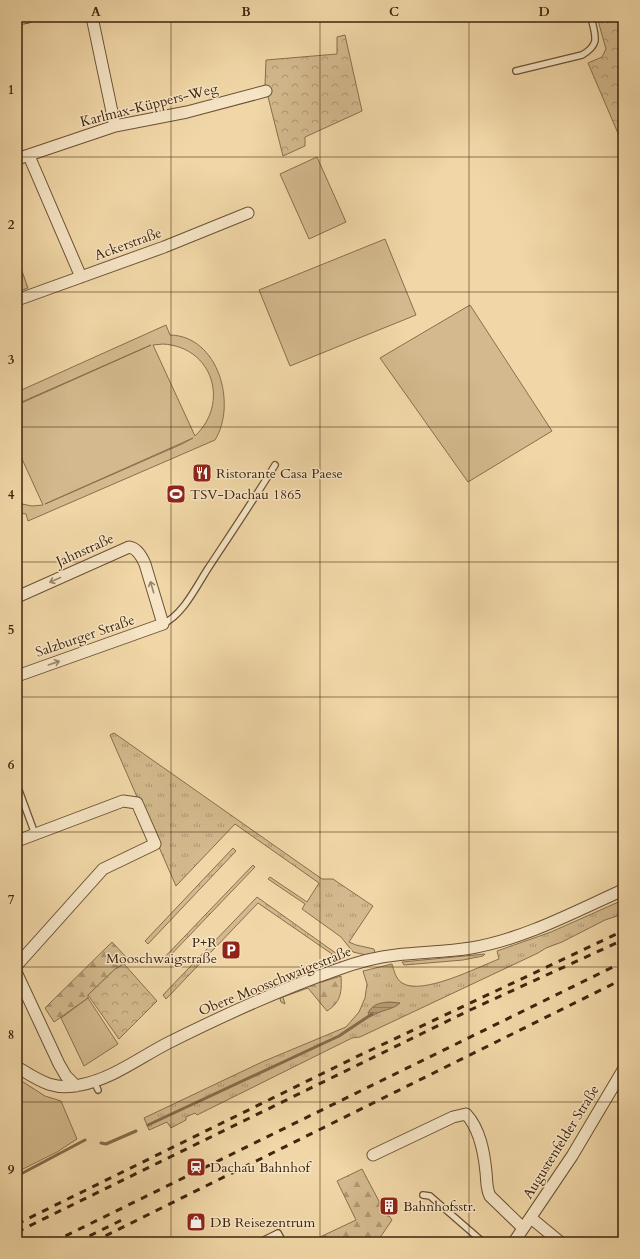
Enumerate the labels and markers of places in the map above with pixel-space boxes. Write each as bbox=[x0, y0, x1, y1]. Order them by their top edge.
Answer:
restaurant icon: Ristorante Casa Paese bbox=[191, 462, 213, 484]
place label: Ristorante Casa Paese bbox=[216, 464, 343, 483]
sports icon: TSV-Dachau 1865 bbox=[165, 483, 187, 505]
place label: TSV-Dachau 1865 bbox=[190, 485, 301, 504]
place label: P+R Mooschwaigstraße bbox=[106, 933, 217, 968]
parking icon: P+R Mooschwaigstraße bbox=[220, 939, 242, 961]
station icon: Dachau Bahnhof bbox=[185, 1156, 207, 1178]
place label: Dachau Bahnhof bbox=[210, 1158, 312, 1177]
building icon: Bahnhofsstr. bbox=[378, 1195, 400, 1217]
place label: Bahnhofsstr. bbox=[403, 1197, 476, 1216]
shop icon: DB Reisezentrum bbox=[185, 1211, 207, 1233]
place label: DB Reisezentrum bbox=[210, 1213, 315, 1232]

